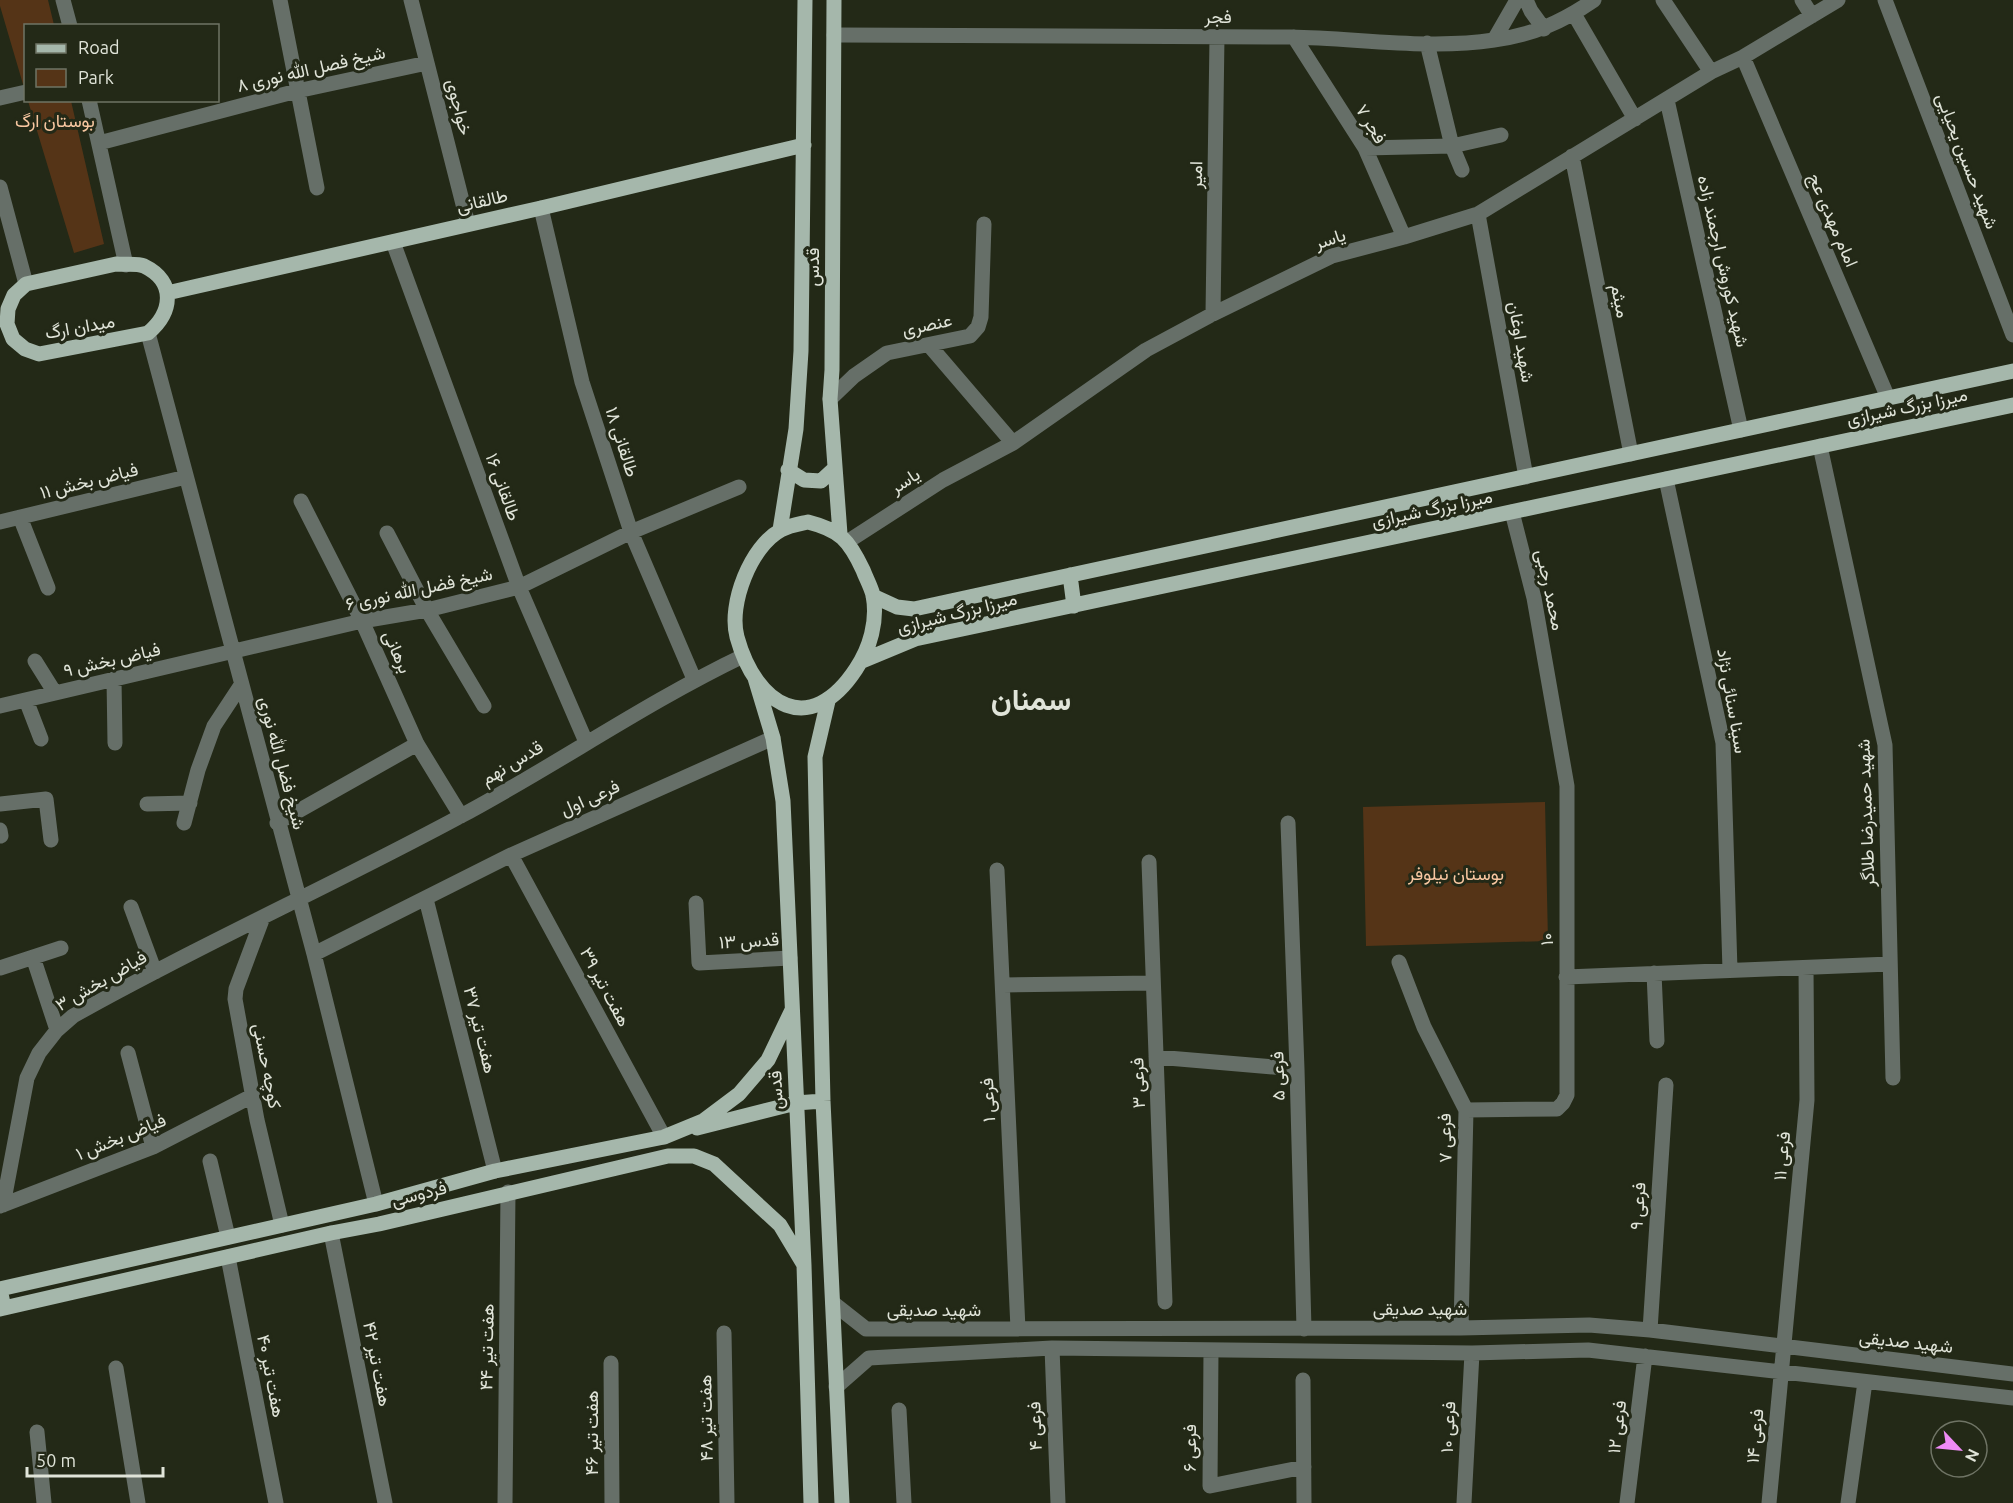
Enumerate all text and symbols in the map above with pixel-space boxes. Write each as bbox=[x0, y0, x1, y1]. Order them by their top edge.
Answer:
street label: فجر bbox=[1203, 6, 1232, 28]
legend bbox=[24, 24, 219, 102]
text: Road bbox=[78, 37, 120, 57]
street label: شیخ فصل الله نوری ۸ bbox=[235, 41, 388, 98]
text: Park bbox=[78, 67, 114, 87]
street label: خواجوی bbox=[441, 77, 477, 137]
street label: شهید حسین یحیایی bbox=[1931, 90, 2003, 232]
street label: فجر ۷ bbox=[1351, 100, 1391, 148]
park label: بوستان ارگ bbox=[15, 110, 95, 132]
street label: امیر bbox=[1185, 161, 1207, 190]
street label: امام مهدی عج bbox=[1802, 170, 1863, 271]
street label: شهید کوروش ارجمند زاده bbox=[1693, 173, 1753, 349]
street label: طالقانی bbox=[454, 184, 510, 218]
street label: یاسر bbox=[1311, 224, 1348, 255]
street label: قدس bbox=[802, 247, 824, 287]
street label: میثم bbox=[1605, 282, 1634, 320]
street label: شهید اوغان bbox=[1503, 300, 1539, 384]
street label: عنصری bbox=[900, 309, 954, 341]
street label: میدان ارگ bbox=[43, 310, 117, 344]
street label: میرزا بزرگ شیرازی bbox=[1845, 383, 1969, 431]
street label: طالقانی ۱۸ bbox=[600, 404, 644, 480]
street label: طالقانی ۱۶ bbox=[481, 450, 525, 524]
street label: فیاض بخش ۱۱ bbox=[38, 458, 140, 504]
street label: یاسر bbox=[885, 463, 924, 499]
street label: میرزا بزرگ شیرازی bbox=[1370, 485, 1494, 533]
street label: محمد رجبی bbox=[1531, 547, 1569, 633]
street label: شیخ فضل الله نوری ۶ bbox=[343, 563, 495, 616]
street label: میرزا بزرگ شیرازی bbox=[895, 587, 1019, 639]
street label: برهانی bbox=[378, 627, 416, 677]
street label: فیاض بخش ۹ bbox=[61, 638, 163, 682]
street label: سینا سنائی نژاد bbox=[1712, 647, 1752, 755]
district label: سمنان bbox=[991, 682, 1071, 716]
street label: شیخ فضل الله نوری bbox=[253, 694, 310, 832]
street label: قدس نهم bbox=[477, 736, 548, 791]
street label: شهید حمیدرضا طلاگر bbox=[1852, 739, 1880, 888]
street label: فرعی اول bbox=[557, 775, 623, 821]
park label: بوستان نیلوفر bbox=[1407, 863, 1504, 885]
street label: قدس ۱۳ bbox=[718, 928, 780, 954]
street label: ۱۰ bbox=[1536, 933, 1556, 945]
street label: هفت تیر ۳۹ bbox=[575, 944, 635, 1030]
street label: فیاض بخش ۳ bbox=[51, 946, 151, 1016]
street label: هفت تیر ۳۷ bbox=[459, 984, 501, 1076]
street label: کوچه حسنی bbox=[247, 1021, 286, 1111]
street label: فرعی ۵ bbox=[1266, 1051, 1290, 1101]
street label: فرعی ۳ bbox=[1126, 1057, 1150, 1109]
street label: قدس bbox=[764, 1070, 788, 1110]
street label: فرعی ۱ bbox=[976, 1077, 1000, 1123]
street label: فیاض بخش ۱ bbox=[73, 1109, 169, 1165]
street label: فرعی ۷ bbox=[1434, 1113, 1456, 1163]
street label: فرعی ۱۱ bbox=[1769, 1130, 1795, 1182]
street label: فردوسی bbox=[389, 1177, 449, 1211]
street label: فرعی ۹ bbox=[1625, 1181, 1651, 1231]
street label: شهید صدیقی bbox=[1373, 1298, 1467, 1320]
street label: شهید صدیقی bbox=[887, 1299, 981, 1321]
street label: هفت تیر ۴۴ bbox=[475, 1303, 499, 1391]
street label: هفت تیر ۴۲ bbox=[358, 1320, 396, 1408]
street label: شهید صدیقی bbox=[1858, 1326, 1954, 1358]
street label: هفت تیر ۴۰ bbox=[252, 1333, 290, 1419]
street label: هفت تیر ۴۸ bbox=[694, 1374, 718, 1462]
street label: هفت تیر ۴۶ bbox=[581, 1390, 603, 1476]
street label: فرعی ۱۲ bbox=[1603, 1399, 1631, 1455]
street label: فرعی ۴ bbox=[1023, 1401, 1047, 1451]
street label: فرعی ۱۰ bbox=[1436, 1401, 1460, 1453]
street label: فرعی ۱۴ bbox=[1742, 1408, 1768, 1464]
north arrow bbox=[1929, 1419, 1989, 1479]
street label: فرعی ۶ bbox=[1179, 1424, 1201, 1472]
scale bar bbox=[27, 1440, 164, 1478]
text: N bbox=[1962, 1446, 1983, 1465]
text: 50 m bbox=[36, 1450, 76, 1470]

